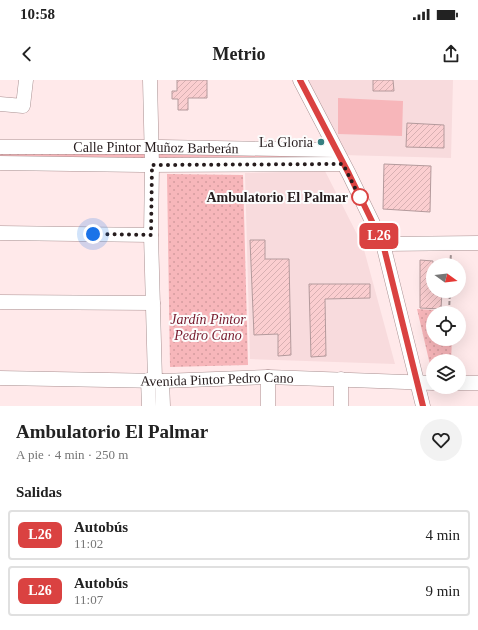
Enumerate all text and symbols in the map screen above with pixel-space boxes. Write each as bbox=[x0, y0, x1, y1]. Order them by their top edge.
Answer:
text: 10:58 bbox=[20, 6, 55, 22]
icon: back bbox=[16, 43, 38, 65]
icon: share bbox=[440, 43, 462, 65]
text: Metrio bbox=[213, 44, 265, 64]
place label: La Gloria bbox=[259, 135, 314, 150]
marker: La Gloria bbox=[316, 137, 326, 147]
street label: Calle Pintor Muñoz Barberán bbox=[73, 140, 239, 156]
marker: Ambulatorio El Palmar bbox=[351, 188, 369, 206]
place label: Ambulatorio El Palmar bbox=[206, 190, 348, 205]
line badge: L26 bbox=[356, 223, 402, 249]
your location bbox=[83, 224, 103, 244]
text: L26 bbox=[367, 228, 391, 243]
north arrow bbox=[426, 258, 466, 298]
map controls bbox=[426, 258, 466, 394]
button: locate bbox=[426, 306, 466, 346]
park label: Jardín Pintor Pedro Cano bbox=[170, 312, 246, 343]
button: layers bbox=[426, 354, 466, 394]
street label: Avenida Pintor Pedro Cano bbox=[140, 369, 294, 389]
button: heart bbox=[420, 419, 462, 461]
text: Ambulatorio El Palmar bbox=[16, 421, 208, 442]
text: A pie · 4 min · 250 m bbox=[16, 447, 128, 462]
text: Salidas bbox=[16, 484, 62, 500]
text: Autobús bbox=[74, 519, 128, 535]
text: L26 bbox=[28, 527, 52, 542]
text: 4 min bbox=[425, 527, 460, 543]
text: 11:02 bbox=[74, 536, 103, 551]
text: Autobús bbox=[74, 575, 128, 591]
text: L26 bbox=[28, 583, 52, 598]
text: 9 min bbox=[425, 583, 460, 599]
text: 11:07 bbox=[74, 592, 103, 607]

